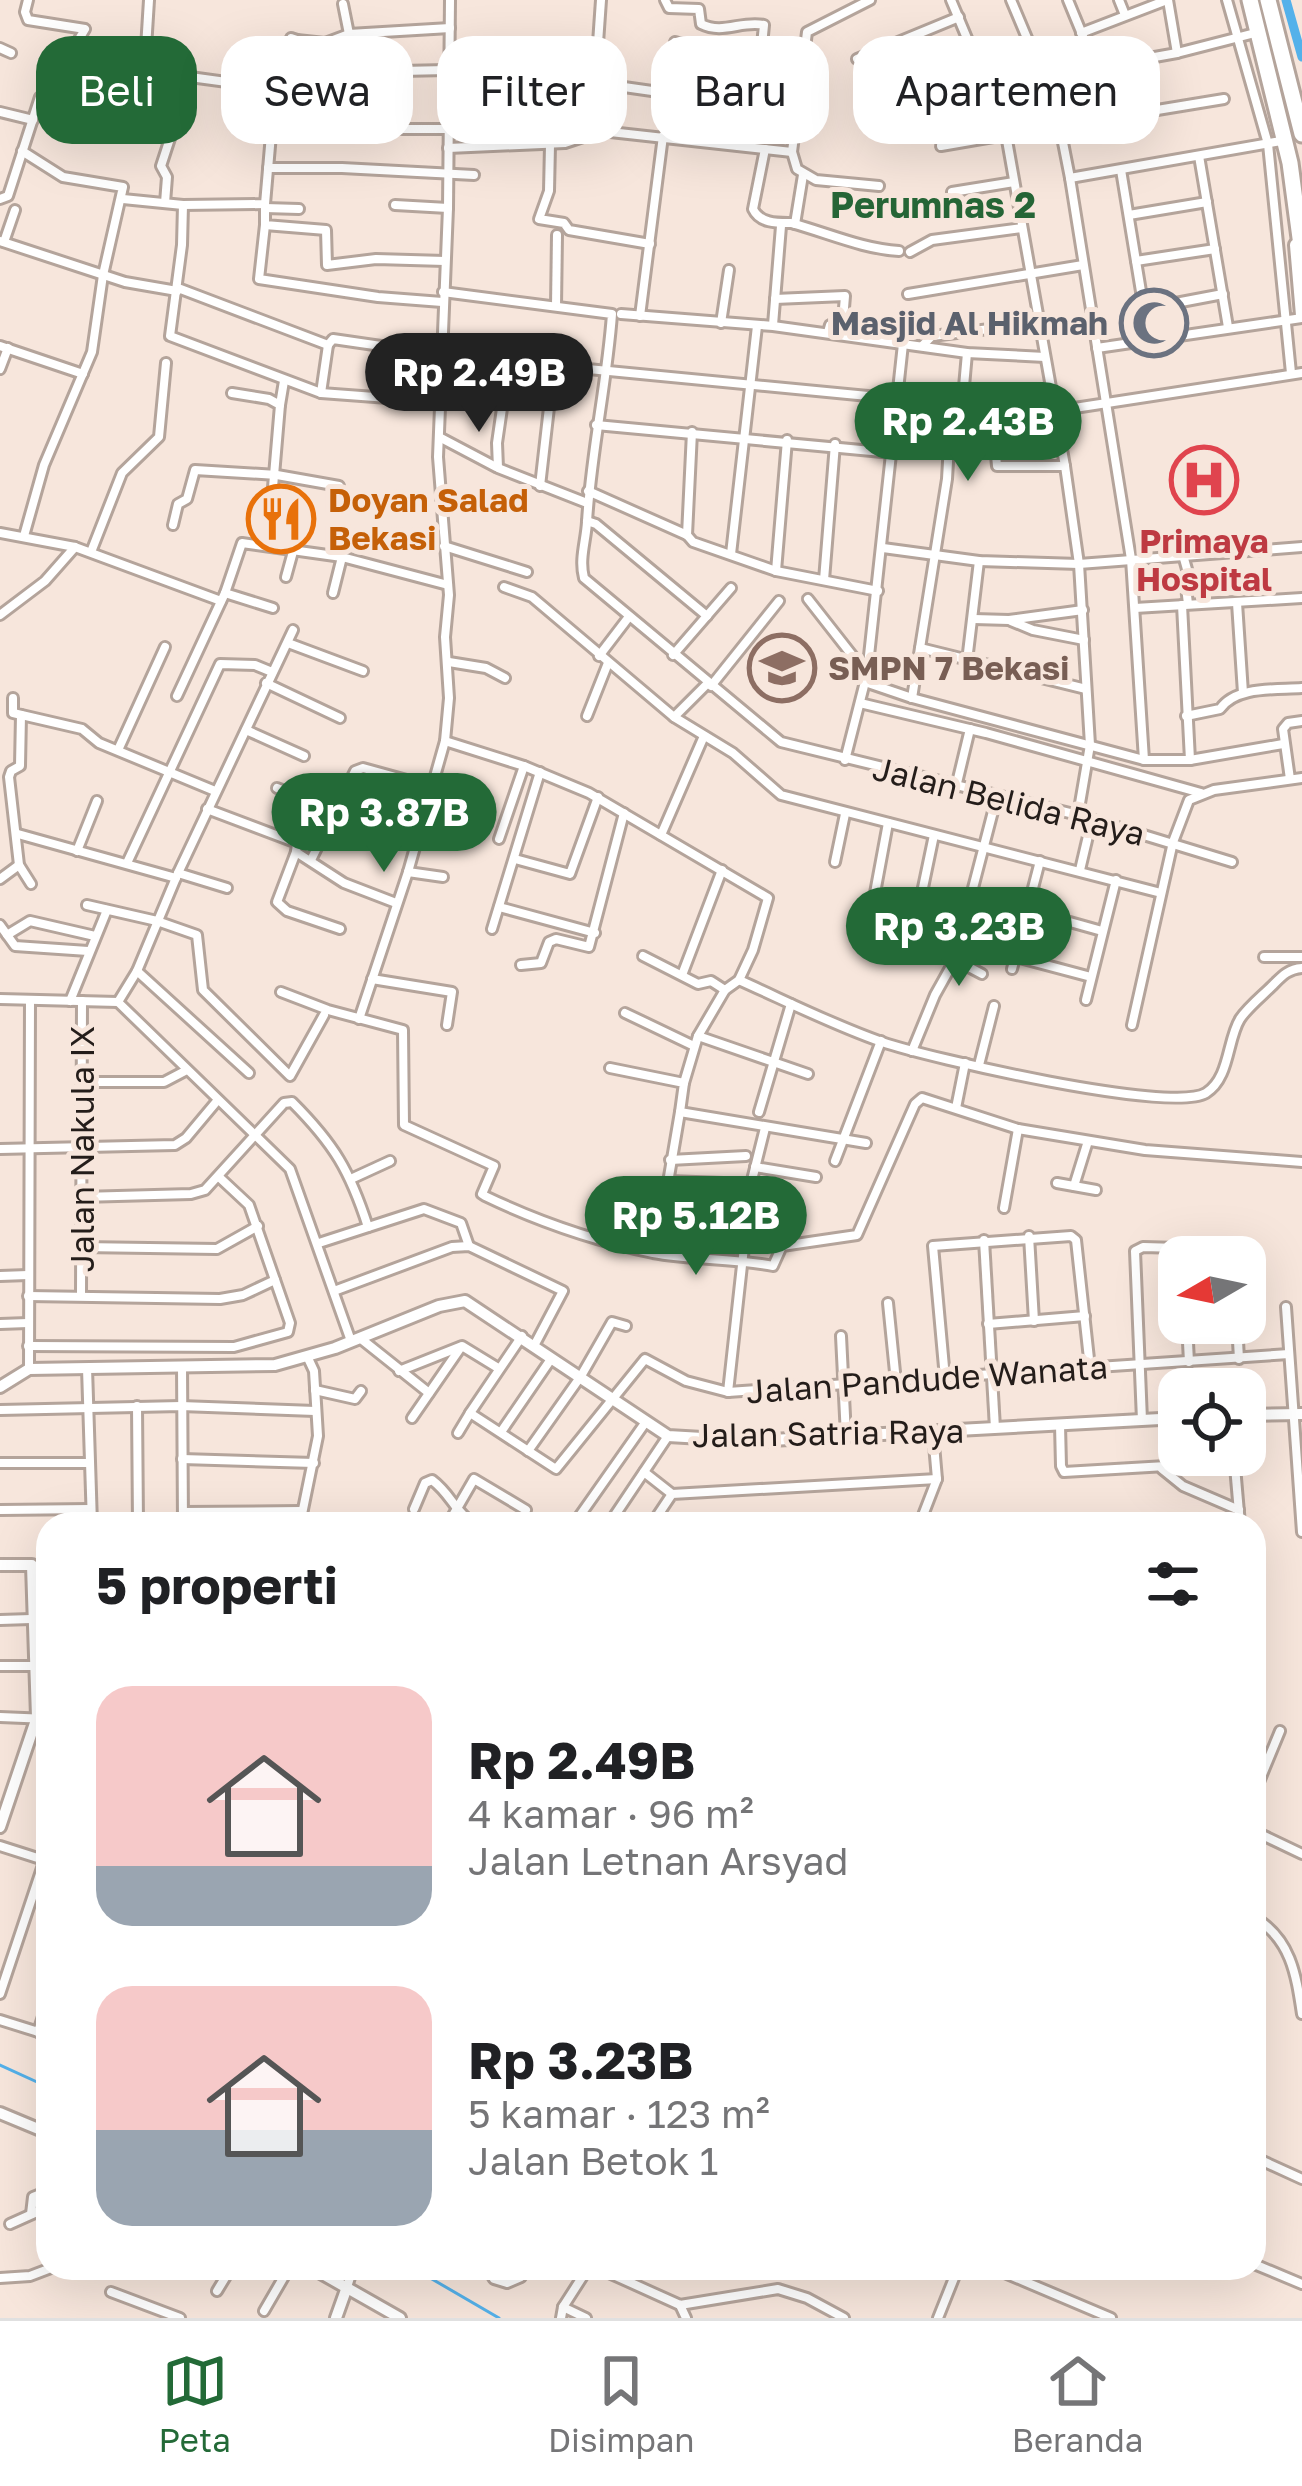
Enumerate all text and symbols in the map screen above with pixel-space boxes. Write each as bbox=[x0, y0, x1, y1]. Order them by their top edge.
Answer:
chip: Beli bbox=[36, 36, 197, 144]
chip: Sewa bbox=[221, 36, 413, 144]
chip: Filter bbox=[437, 36, 627, 144]
chip: Baru bbox=[651, 36, 829, 144]
chip: Apartemen bbox=[853, 36, 1160, 144]
district label: Perumnas 2 bbox=[830, 183, 1036, 226]
mosque icon: Masjid Al Hikmah bbox=[1119, 288, 1189, 358]
place label: Masjid Al Hikmah bbox=[831, 303, 1108, 342]
pin: Rp 2.49B bbox=[355, 333, 603, 435]
text: Rp 2.49B bbox=[392, 348, 566, 395]
pin: Rp 2.43B bbox=[844, 382, 1092, 484]
text: Rp 2.43B bbox=[882, 397, 1054, 444]
hospital icon: Primaya Hospital bbox=[1169, 445, 1239, 515]
place label: Doyan Salad Bekasi bbox=[328, 480, 529, 557]
restaurant icon: Doyan Salad Bekasi bbox=[246, 484, 316, 554]
place label: Primaya Hospital bbox=[1136, 521, 1272, 598]
school or university icon: SMPN 7 Bekasi bbox=[747, 633, 817, 703]
place label: SMPN 7 Bekasi bbox=[828, 648, 1069, 687]
street label: Jalan Belida Raya bbox=[869, 748, 1149, 853]
pin: Rp 3.87B bbox=[260, 773, 508, 875]
text: Rp 3.87B bbox=[299, 788, 469, 835]
pin: Rp 3.23B bbox=[835, 887, 1083, 989]
text: Rp 3.23B bbox=[873, 902, 1045, 949]
street label: Jalan Nakula IX bbox=[62, 1026, 101, 1272]
pin: Rp 5.12B bbox=[572, 1176, 820, 1278]
text: Rp 5.12B bbox=[612, 1191, 780, 1238]
north arrow bbox=[1158, 1236, 1266, 1344]
map controls bbox=[1158, 1236, 1266, 1476]
street label: Jalan Pandude Wanata bbox=[745, 1346, 1109, 1411]
button: locate bbox=[1158, 1368, 1266, 1476]
street label: Jalan Satria Raya bbox=[692, 1411, 964, 1454]
icon: filters bbox=[1140, 1551, 1206, 1617]
text: 5 properti bbox=[96, 1554, 338, 1615]
text: Rp 2.49B bbox=[468, 1729, 695, 1790]
icon: home bbox=[192, 1734, 336, 1878]
text: 4 kamar · 96 m² bbox=[468, 1790, 754, 1837]
text: Jalan Letnan Arsyad bbox=[468, 1837, 848, 1884]
text: Rp 3.23B bbox=[468, 2029, 693, 2090]
icon: home bbox=[192, 2034, 336, 2178]
text: 5 kamar · 123 m² bbox=[468, 2090, 770, 2137]
text: Jalan Betok 1 bbox=[468, 2137, 718, 2184]
tab: Peta bbox=[159, 2348, 231, 2459]
tab: Disimpan bbox=[548, 2348, 695, 2459]
tab: Beranda bbox=[1012, 2348, 1143, 2459]

